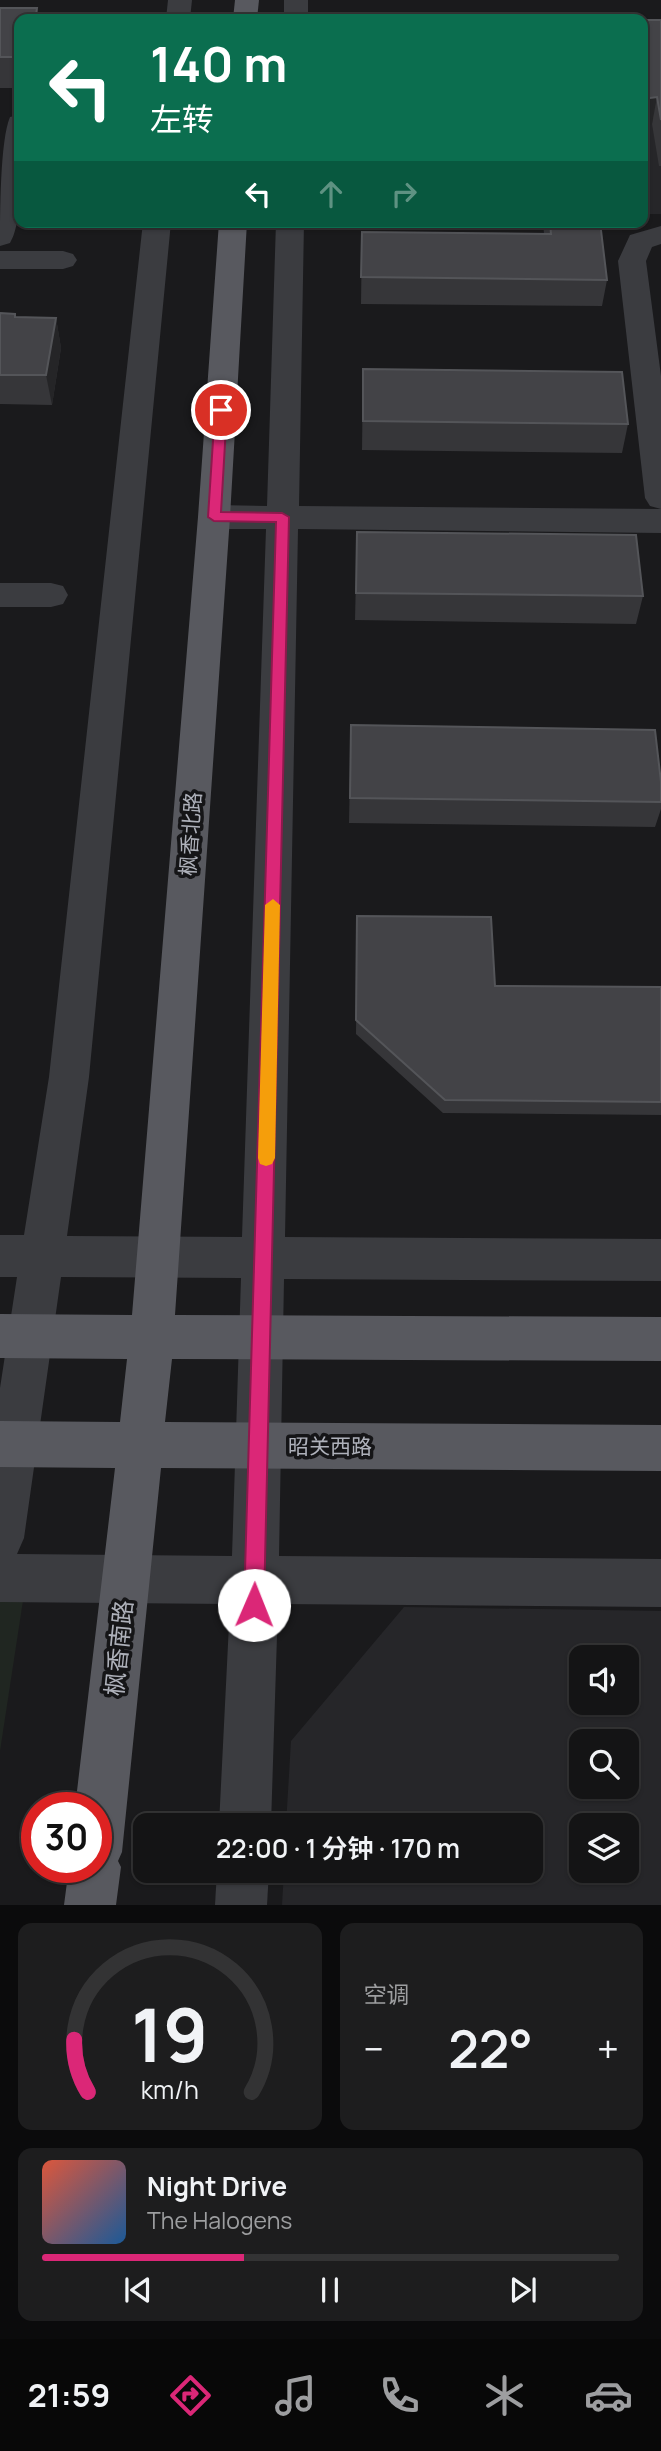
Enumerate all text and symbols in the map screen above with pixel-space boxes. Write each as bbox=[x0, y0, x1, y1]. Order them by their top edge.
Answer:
text: 140 m bbox=[150, 30, 287, 97]
icon: left bbox=[35, 42, 126, 133]
text: 左转 bbox=[150, 97, 214, 141]
icon: left bbox=[239, 175, 277, 213]
icon: ahead bbox=[312, 175, 350, 213]
icon: right bbox=[385, 175, 423, 213]
pin bbox=[191, 380, 251, 440]
icon: arrive bbox=[202, 391, 240, 429]
street label: 枫香北路 bbox=[173, 791, 207, 877]
street label: 昭关西路 bbox=[288, 1432, 372, 1460]
position arrow bbox=[217, 1568, 291, 1642]
street label: 枫香南路 bbox=[97, 1599, 139, 1697]
map controls bbox=[569, 1645, 639, 1883]
button: sound bbox=[569, 1645, 639, 1715]
button: search bbox=[569, 1729, 639, 1799]
speed limit sign: 30 bbox=[21, 1792, 112, 1883]
button: layers bbox=[569, 1813, 639, 1883]
text: 22:00 · 1 分钟 · 170 m bbox=[216, 1830, 460, 1866]
text: 空调 bbox=[364, 1978, 410, 2010]
text: 19 bbox=[131, 1985, 208, 2085]
text: 22° bbox=[448, 2013, 533, 2084]
text: − bbox=[364, 2022, 384, 2074]
text: + bbox=[597, 2022, 619, 2074]
text: km/h bbox=[141, 2072, 199, 2107]
text: Night Drive bbox=[147, 2168, 287, 2204]
text: The Halogens bbox=[147, 2204, 292, 2236]
icon: previous bbox=[119, 2271, 157, 2309]
icon: pause bbox=[311, 2271, 349, 2309]
icon: next bbox=[504, 2271, 542, 2309]
icon: directions bbox=[166, 2371, 215, 2420]
icon: music bbox=[271, 2371, 320, 2420]
icon: phone bbox=[375, 2371, 424, 2420]
icon: climate bbox=[480, 2371, 529, 2420]
icon: car bbox=[584, 2371, 633, 2420]
text: 21:59 bbox=[28, 2373, 110, 2417]

